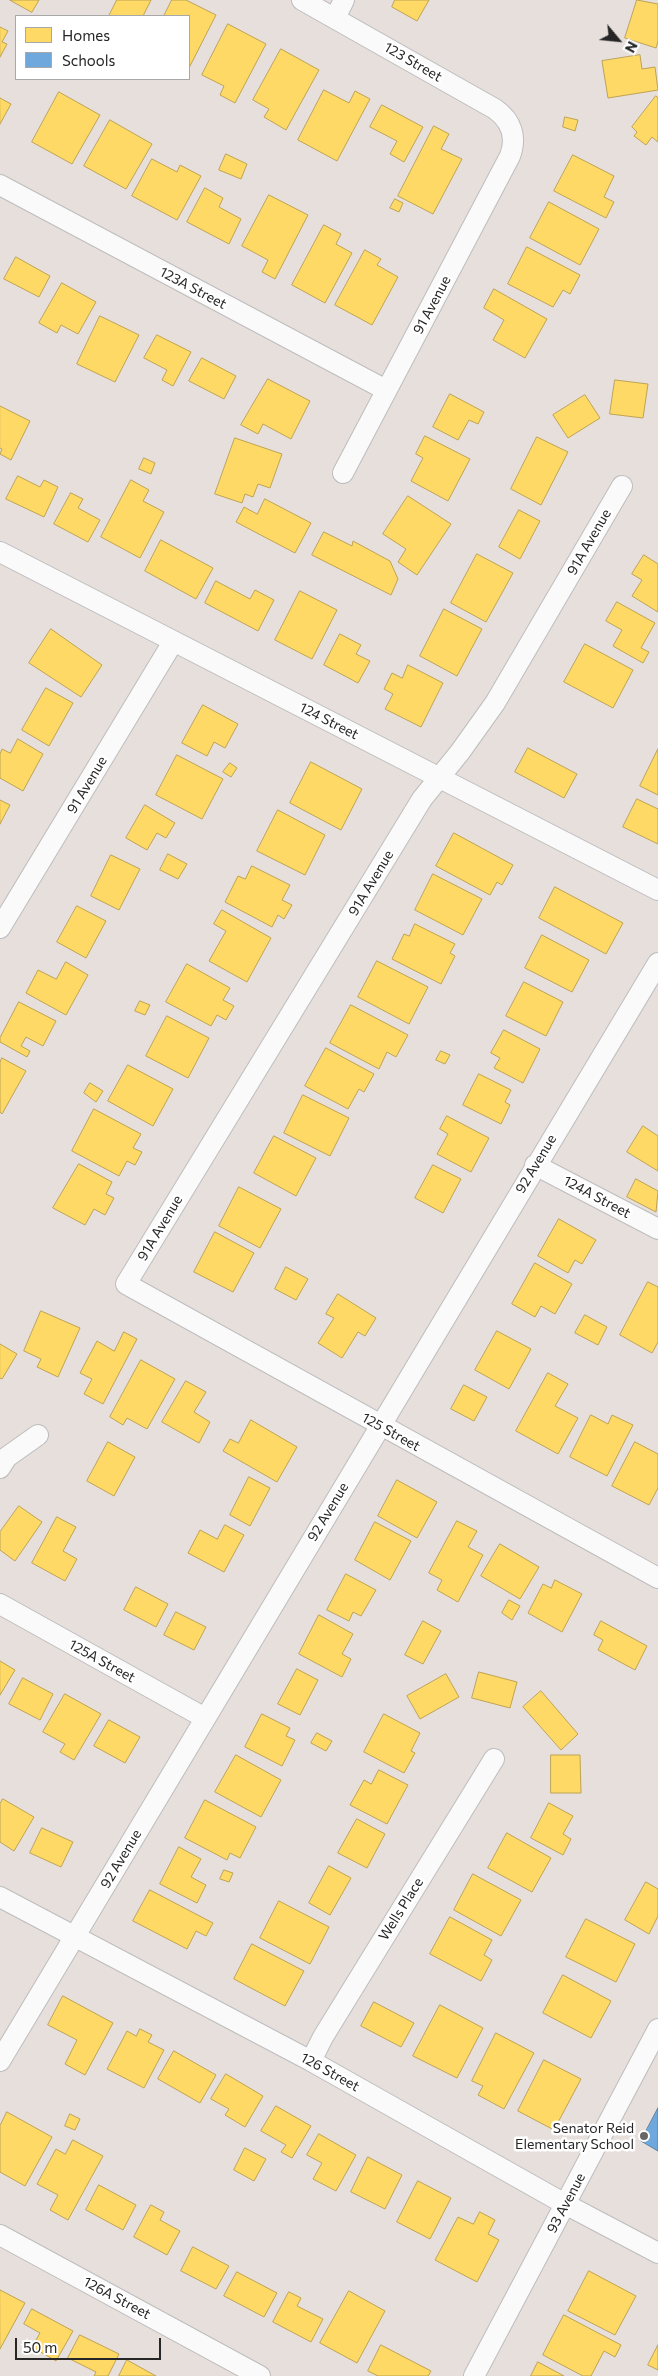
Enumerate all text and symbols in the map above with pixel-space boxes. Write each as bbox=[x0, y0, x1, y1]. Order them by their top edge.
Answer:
legend bbox=[15, 15, 190, 80]
north arrow bbox=[593, 15, 643, 65]
text: Homes bbox=[62, 26, 110, 44]
street label: 123 Street bbox=[381, 39, 445, 85]
text: N bbox=[622, 39, 642, 56]
text: Schools bbox=[62, 51, 115, 69]
street label: 123A Street bbox=[157, 263, 229, 313]
street label: 91 Avenue bbox=[410, 273, 454, 337]
street label: 91A Avenue bbox=[563, 506, 615, 578]
street label: 124 Street bbox=[297, 699, 361, 743]
street label: 91 Avenue bbox=[63, 753, 111, 817]
street label: 91A Avenue bbox=[345, 847, 397, 919]
street label: 92 Avenue bbox=[512, 1132, 560, 1196]
street label: 124A Street bbox=[560, 1172, 634, 1222]
street label: 91A Avenue bbox=[134, 1192, 186, 1264]
street label: 125 Street bbox=[359, 1409, 423, 1455]
street label: 92 Avenue bbox=[304, 1480, 352, 1544]
street label: 125A Street bbox=[66, 1636, 138, 1686]
street label: 92 Avenue bbox=[97, 1827, 145, 1891]
street label: Wells Place bbox=[375, 1875, 427, 1943]
street label: 126 Street bbox=[298, 2049, 362, 2095]
place label: Senator Reid Elementary School bbox=[515, 2120, 634, 2152]
marker: Senator Reid Elementary School bbox=[638, 2130, 650, 2142]
street label: 93 Avenue bbox=[543, 2170, 589, 2236]
street label: 126A Street bbox=[80, 2273, 154, 2323]
scale bar bbox=[18, 2328, 164, 2360]
text: 50 m bbox=[23, 2338, 57, 2356]

